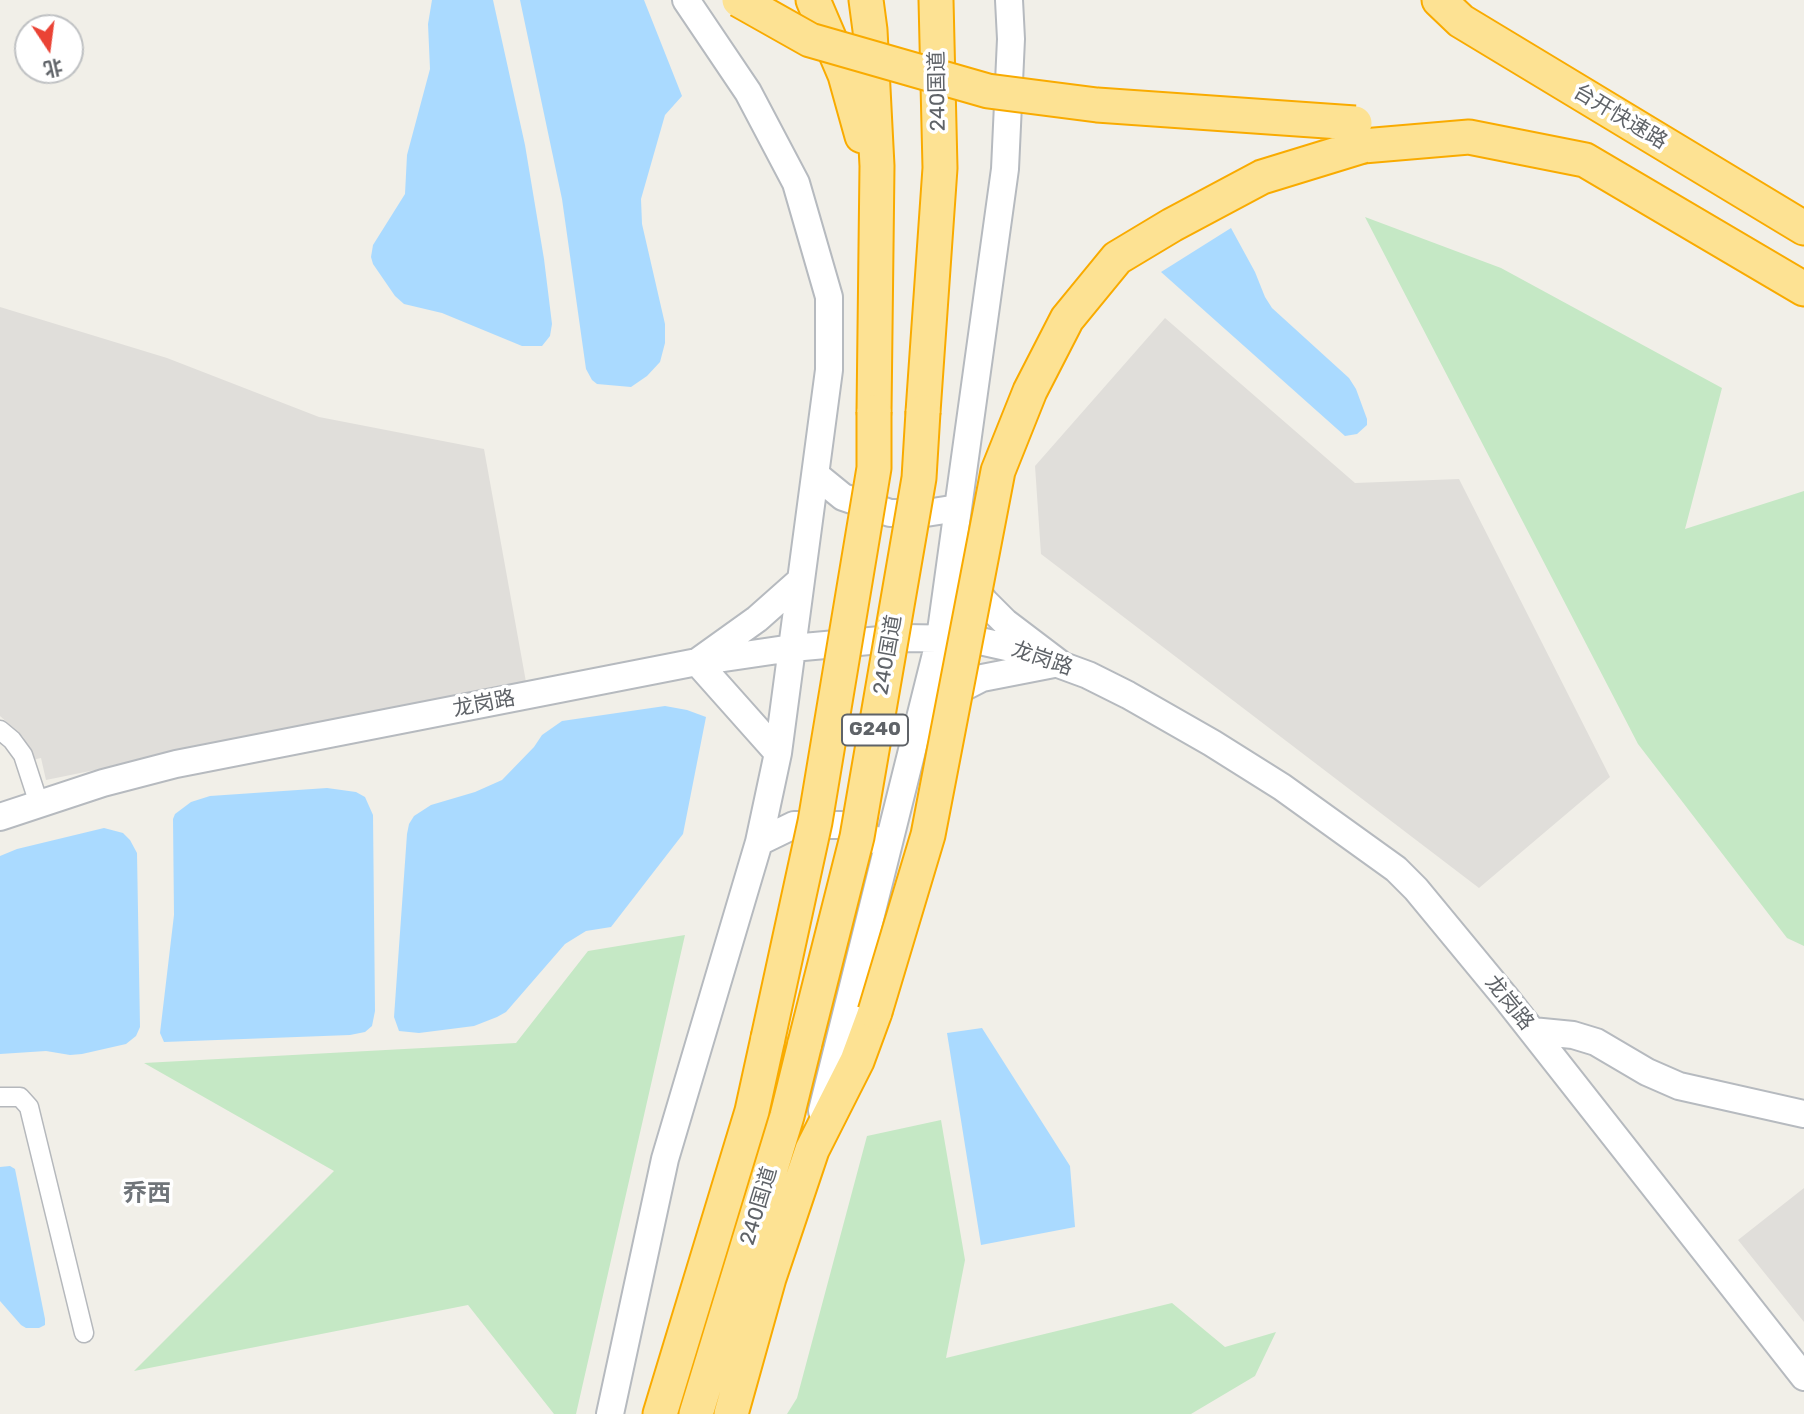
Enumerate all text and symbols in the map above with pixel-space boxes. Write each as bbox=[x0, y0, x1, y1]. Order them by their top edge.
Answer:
north arrow bbox=[14, 14, 84, 84]
street label: 240国道 bbox=[925, 51, 951, 131]
text: 北 bbox=[42, 55, 65, 81]
street label: 台开快速路 bbox=[1569, 79, 1671, 155]
street label: 240国道 bbox=[869, 613, 907, 697]
street label: 龙岗路 bbox=[1008, 637, 1076, 681]
street label: 龙岗路 bbox=[451, 686, 517, 722]
road number: G240 bbox=[842, 715, 908, 746]
street label: 龙岗路 bbox=[1479, 971, 1539, 1035]
street label: 240国道 bbox=[735, 1164, 783, 1248]
district label: 乔西 bbox=[123, 1180, 171, 1208]

